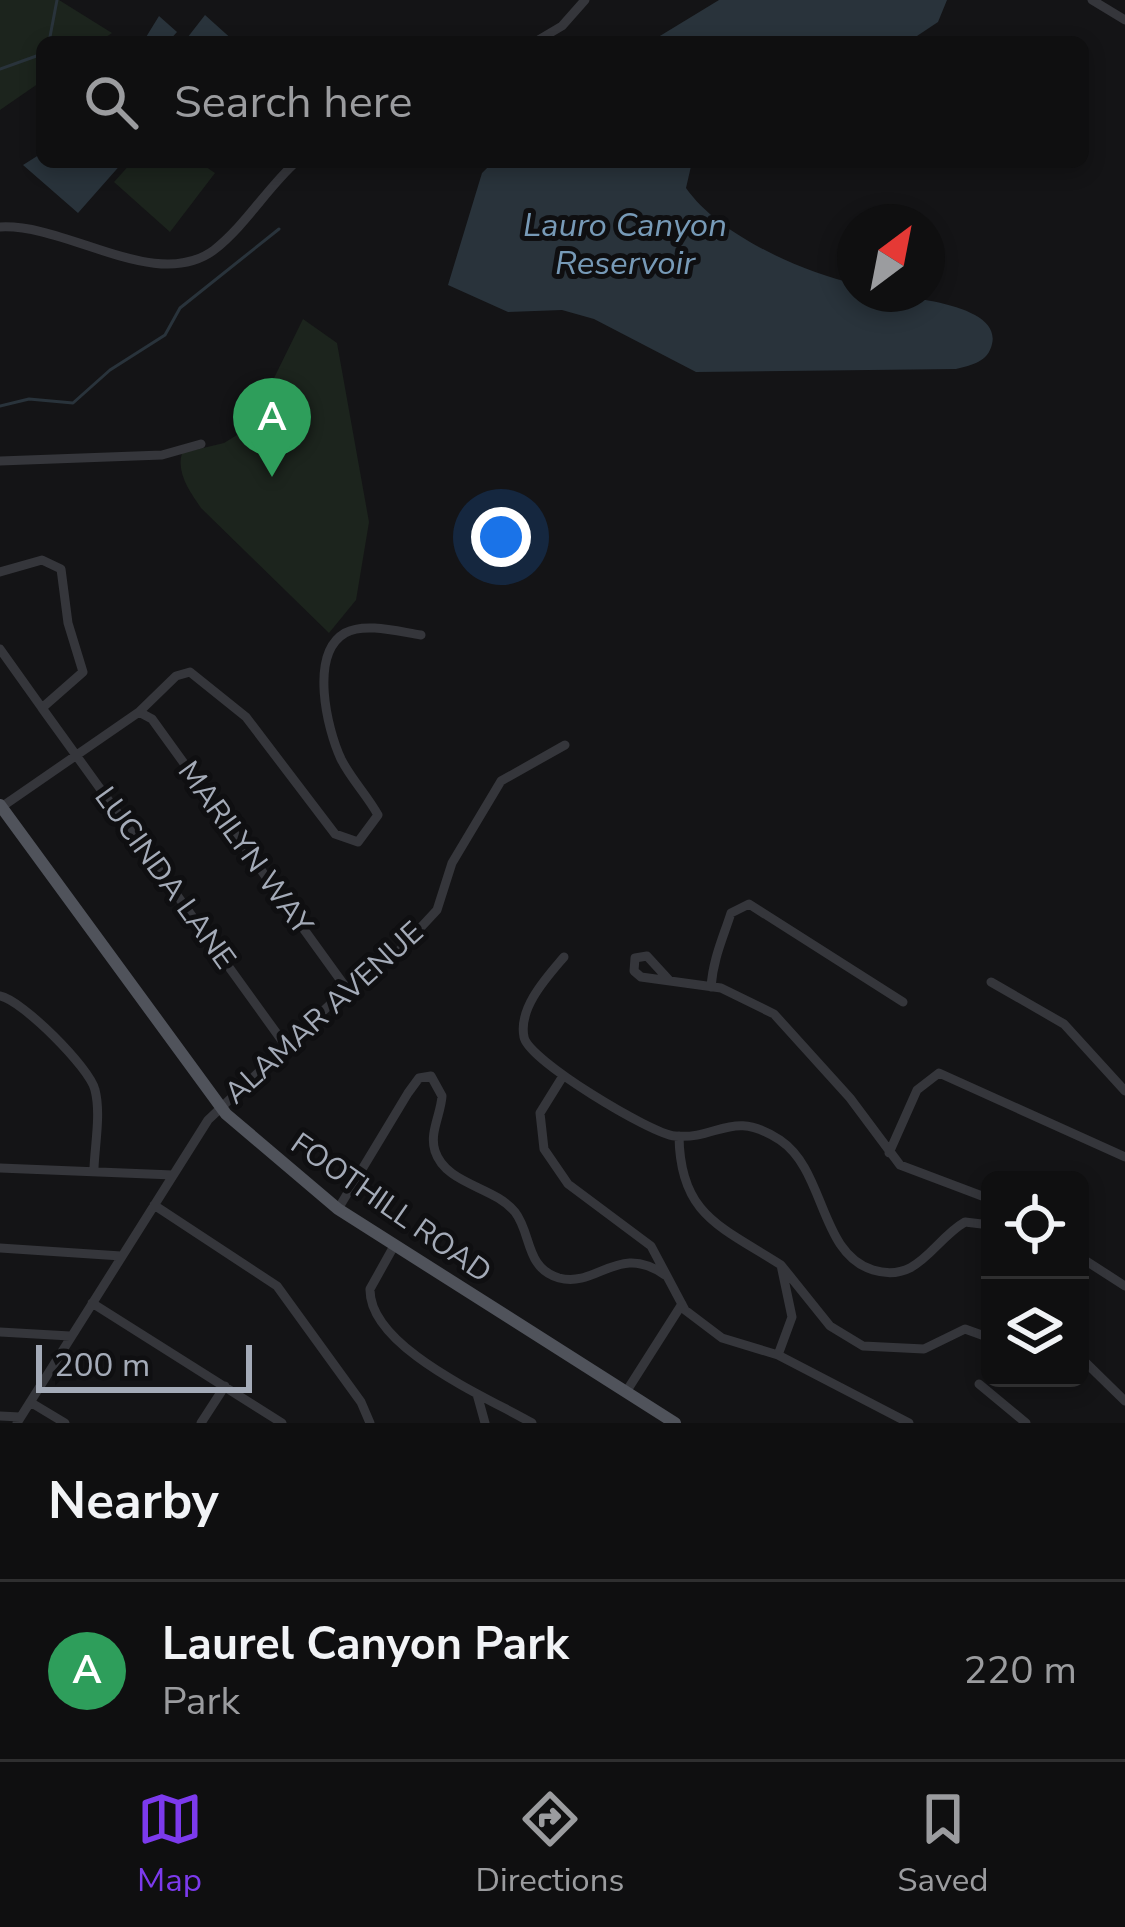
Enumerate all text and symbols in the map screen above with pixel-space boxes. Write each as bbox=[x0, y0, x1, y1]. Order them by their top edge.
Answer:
search box bbox=[36, 36, 1089, 168]
icon: search bbox=[78, 69, 144, 135]
text: Search here bbox=[174, 72, 413, 133]
water label: Lauro Canyon Reservoir bbox=[523, 203, 727, 286]
north arrow bbox=[837, 204, 945, 312]
pin: A bbox=[233, 378, 311, 477]
your location bbox=[471, 507, 531, 567]
street label: MARILYN WAY bbox=[168, 753, 323, 944]
street label: LUCINDA LANE bbox=[85, 779, 245, 977]
street label: ALAMAR AVENUE bbox=[216, 913, 432, 1113]
street label: FOOTHILL ROAD bbox=[283, 1123, 499, 1293]
map controls bbox=[981, 1171, 1089, 1387]
button: locate bbox=[981, 1171, 1089, 1279]
button: layers bbox=[981, 1279, 1089, 1387]
scale bar bbox=[36, 1339, 252, 1392]
text: 200 m bbox=[54, 1343, 150, 1388]
text: Nearby bbox=[48, 1466, 219, 1536]
text: Laurel Canyon Park bbox=[162, 1614, 569, 1675]
text: A bbox=[72, 1644, 102, 1697]
text: 220 m bbox=[963, 1644, 1077, 1697]
text: Park bbox=[162, 1675, 240, 1728]
tab: Map bbox=[137, 1786, 203, 1903]
tab: Directions bbox=[476, 1786, 624, 1903]
tab: Saved bbox=[897, 1786, 988, 1903]

